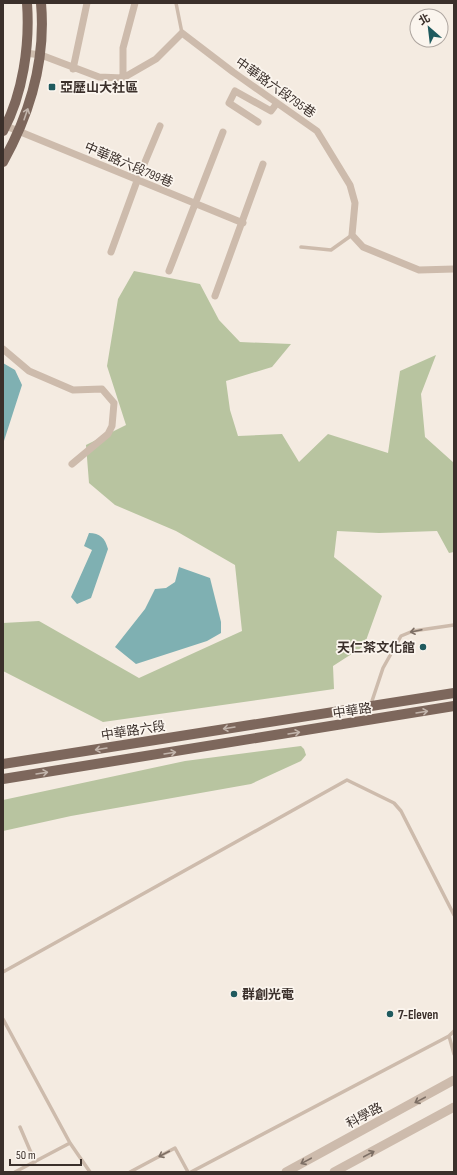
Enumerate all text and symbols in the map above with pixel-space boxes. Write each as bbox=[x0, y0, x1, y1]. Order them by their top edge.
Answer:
north arrow bbox=[409, 8, 449, 48]
text: 北 bbox=[417, 11, 432, 28]
street label: 中華路六段795巷 bbox=[232, 54, 319, 121]
place label: 亞歷山大社區 bbox=[60, 80, 138, 96]
marker: 亞歷山大社區 bbox=[47, 82, 57, 92]
one-way arrow bbox=[23, 108, 30, 121]
street label: 中華路六段799巷 bbox=[82, 139, 175, 191]
one-way arrow bbox=[409, 628, 422, 636]
place label: 天仁茶文化館 bbox=[337, 640, 415, 656]
marker: 天仁茶文化館 bbox=[418, 642, 428, 652]
street label: 中華路 bbox=[332, 700, 373, 722]
one-way arrow bbox=[415, 707, 428, 715]
street label: 中華路六段 bbox=[100, 718, 167, 744]
one-way arrow bbox=[223, 725, 236, 733]
one-way arrow bbox=[287, 729, 300, 737]
one-way arrow bbox=[95, 745, 108, 753]
one-way arrow bbox=[163, 749, 176, 757]
one-way arrow bbox=[35, 769, 48, 777]
place label: 群創光電 bbox=[242, 987, 294, 1003]
marker: 群創光電 bbox=[229, 989, 239, 999]
place label: 7-Eleven bbox=[398, 1007, 439, 1023]
marker: 7-Eleven bbox=[385, 1009, 395, 1019]
one-way arrow bbox=[414, 1096, 426, 1104]
street label: 科學路 bbox=[343, 1100, 385, 1132]
scale bar bbox=[10, 1141, 81, 1167]
text: 50 m bbox=[16, 1148, 36, 1163]
one-way arrow bbox=[363, 1149, 375, 1157]
one-way arrow bbox=[159, 1151, 171, 1158]
one-way arrow bbox=[300, 1158, 312, 1165]

